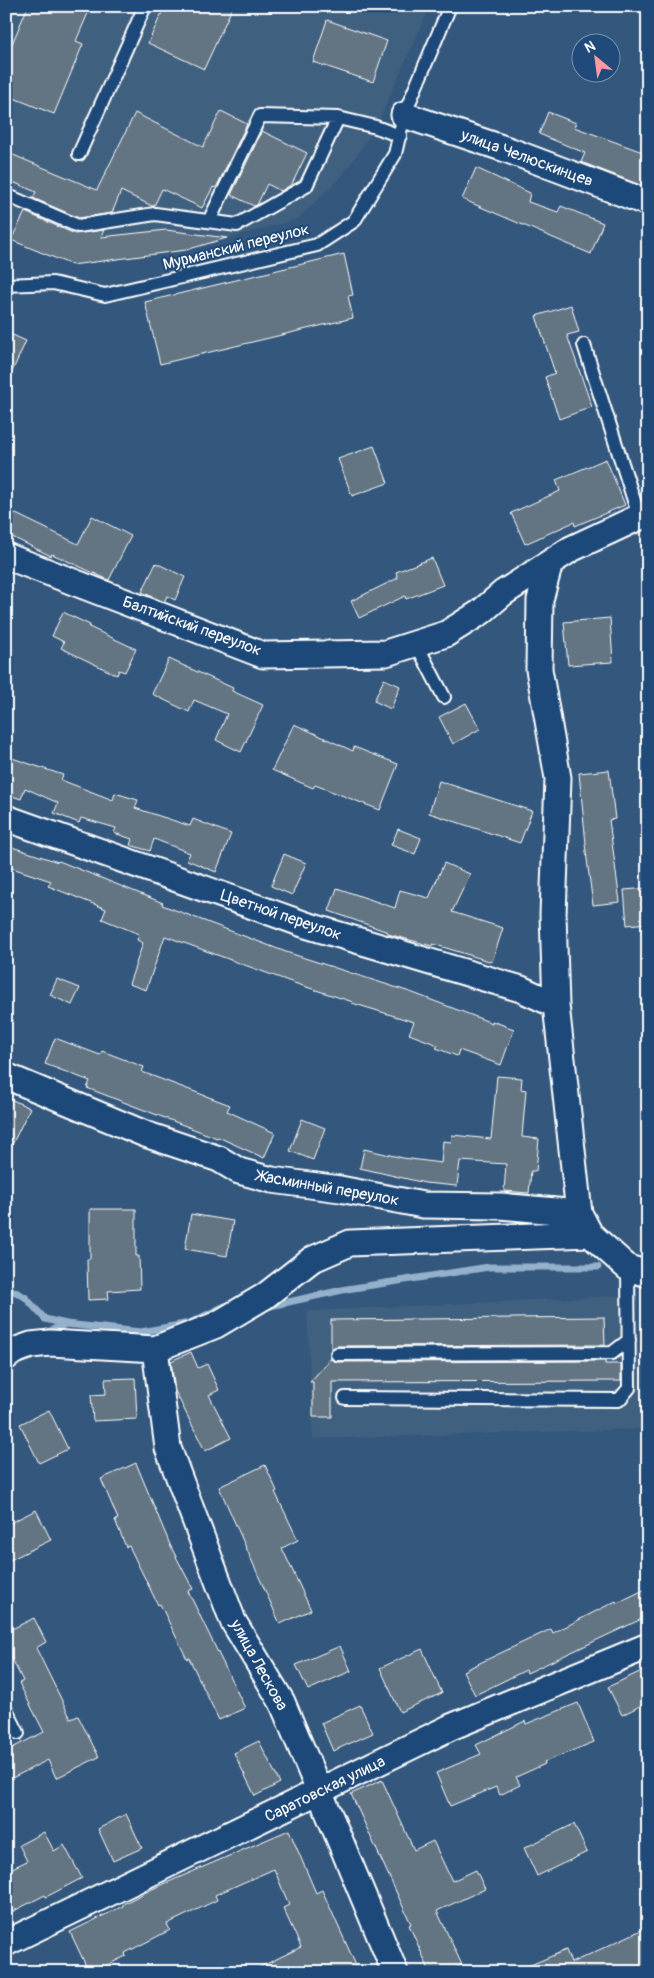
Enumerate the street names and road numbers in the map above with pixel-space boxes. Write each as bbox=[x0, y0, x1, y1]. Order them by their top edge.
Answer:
street label: улица Челюскинцев bbox=[457, 124, 596, 191]
street label: Мурманский переулок bbox=[161, 219, 311, 275]
street label: Балтийский переулок bbox=[120, 592, 264, 660]
street label: Цветной переулок bbox=[218, 885, 344, 945]
street label: Жасминный переулок bbox=[252, 1165, 401, 1210]
street label: улица Лескова bbox=[225, 1615, 292, 1714]
street label: Саратовская улица bbox=[262, 1751, 388, 1827]

